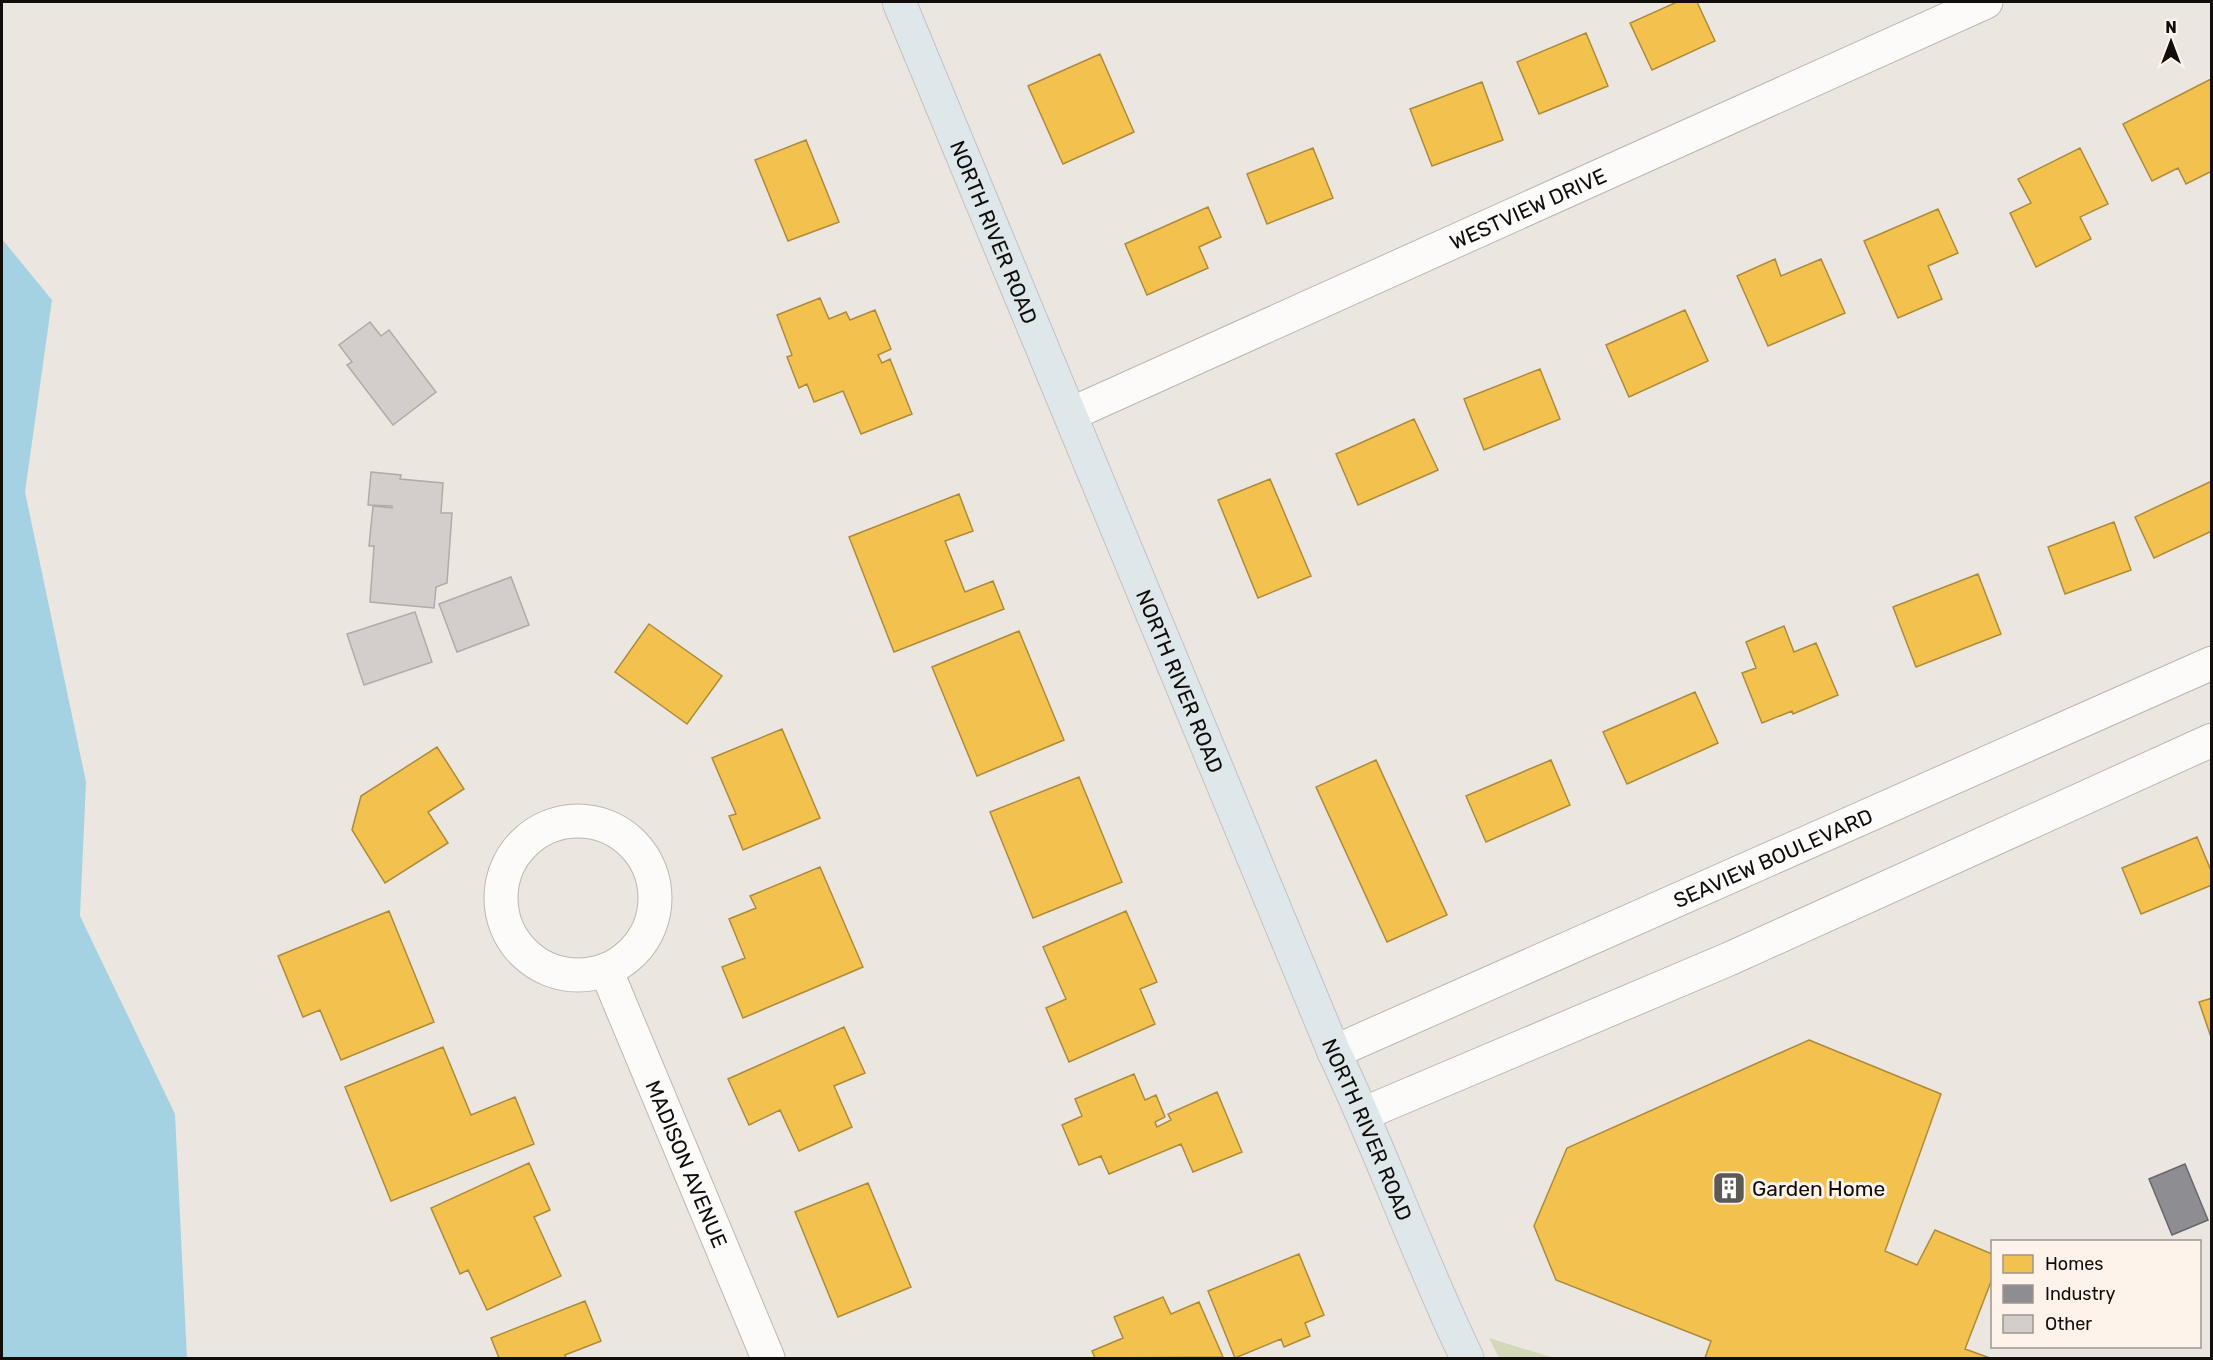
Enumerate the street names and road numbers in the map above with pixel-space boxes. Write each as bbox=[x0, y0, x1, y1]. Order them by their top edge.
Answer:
street label: NORTH RIVER ROAD bbox=[945, 137, 1043, 327]
street label: WESTVIEW DRIVE bbox=[1446, 162, 1610, 254]
street label: NORTH RIVER ROAD bbox=[1131, 586, 1229, 776]
street label: SEAVIEW BOULEVARD bbox=[1669, 803, 1876, 913]
street label: NORTH RIVER ROAD bbox=[1317, 1035, 1418, 1224]
street label: MADISON AVENUE bbox=[641, 1076, 733, 1251]

